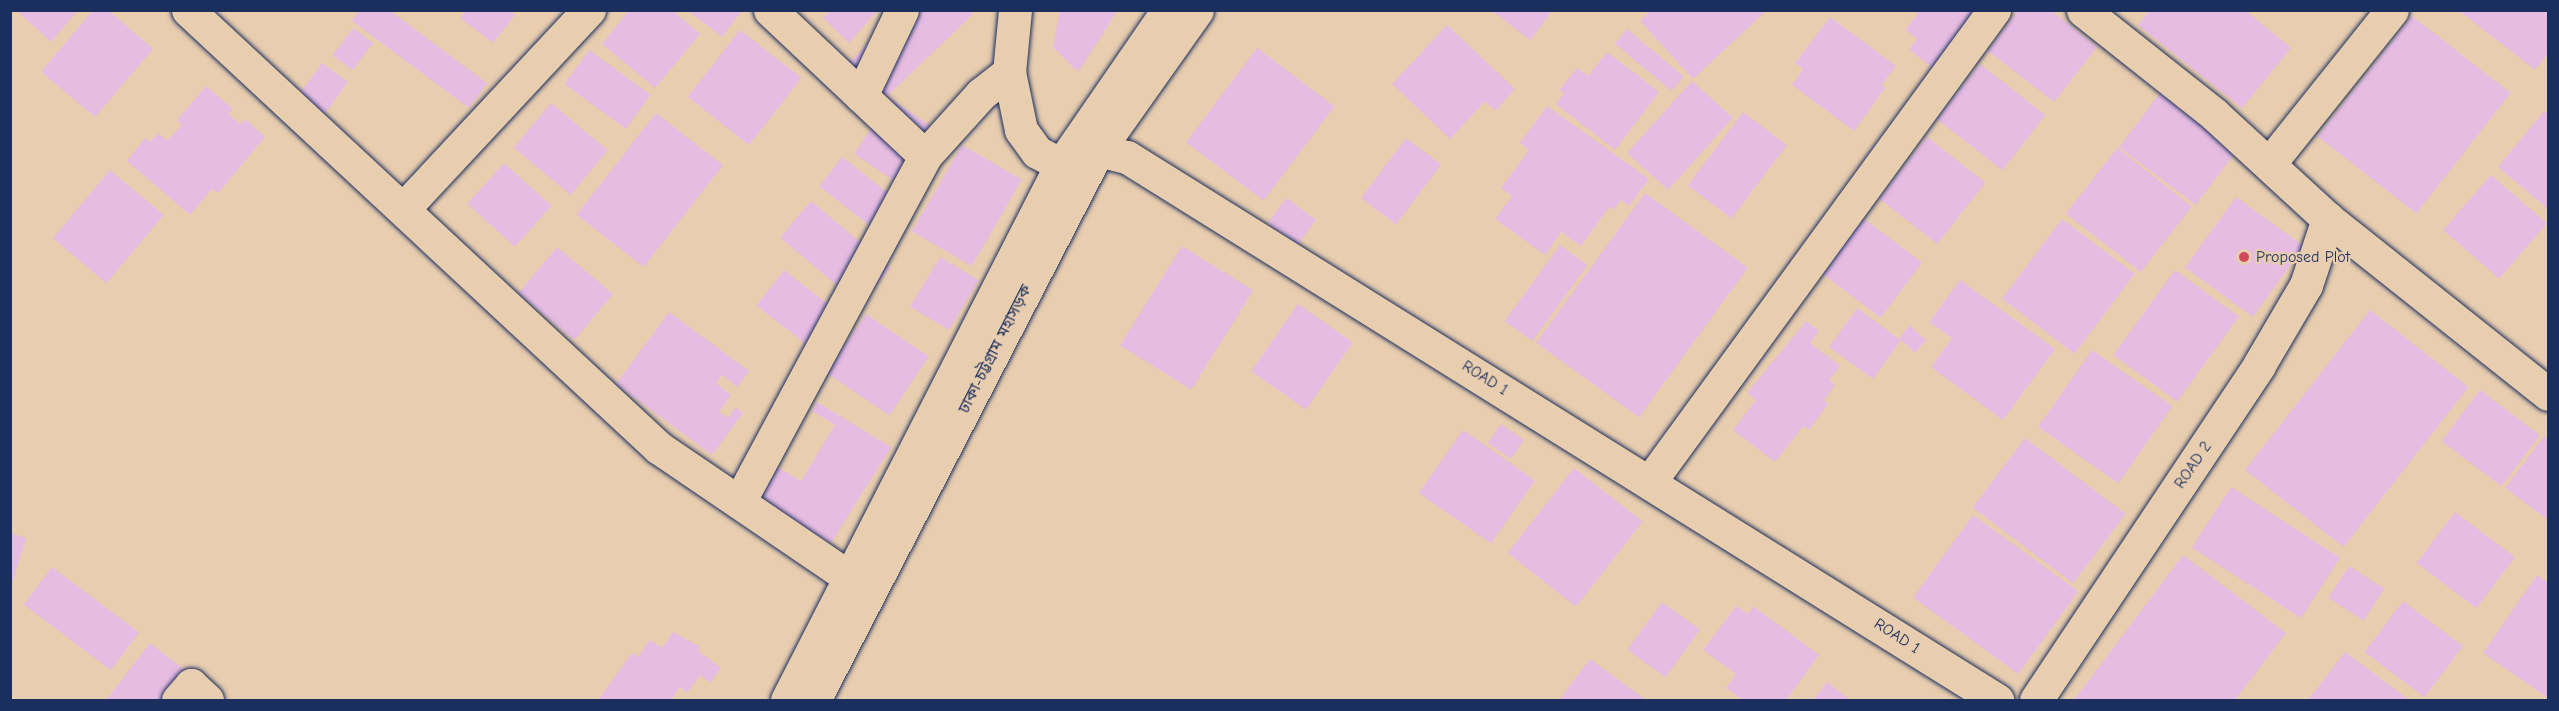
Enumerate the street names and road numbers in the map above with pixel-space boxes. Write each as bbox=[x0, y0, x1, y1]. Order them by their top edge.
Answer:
street label: ঢাকা-চট্টগ্রাম মহাসড়ক bbox=[954, 282, 1036, 416]
street label: ROAD 1 bbox=[1458, 356, 1512, 400]
street label: ROAD 2 bbox=[2170, 438, 2216, 492]
street label: ROAD 1 bbox=[1870, 614, 1924, 658]

